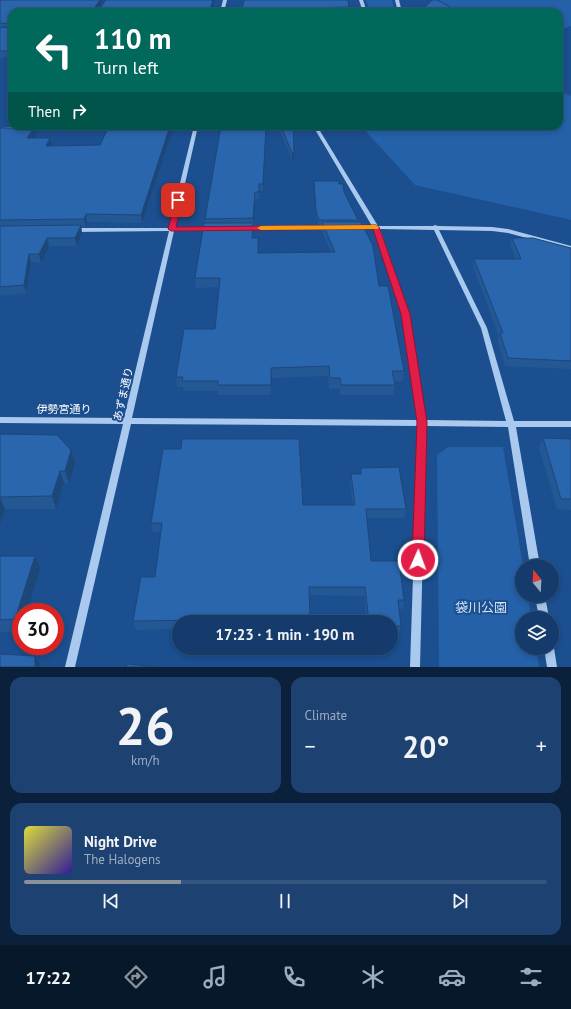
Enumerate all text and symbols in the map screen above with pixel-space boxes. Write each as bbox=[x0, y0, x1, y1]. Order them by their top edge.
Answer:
text: 110 m bbox=[94, 20, 171, 57]
icon: left bbox=[28, 24, 80, 76]
text: Turn left bbox=[94, 56, 159, 79]
icon: right bbox=[68, 100, 90, 122]
text: Then bbox=[28, 102, 60, 121]
pin bbox=[161, 183, 195, 217]
icon: arrive bbox=[167, 189, 189, 211]
street label: あずま通り bbox=[110, 366, 136, 422]
street label: 伊勢宮通り bbox=[37, 402, 92, 416]
position arrow bbox=[397, 539, 439, 581]
north arrow bbox=[515, 559, 559, 603]
map controls bbox=[515, 559, 559, 655]
park label: 袋川公園 bbox=[455, 599, 507, 616]
speed limit sign: 30 bbox=[12, 603, 64, 655]
button: layers bbox=[515, 611, 559, 655]
text: 17:23 · 1 min · 190 m bbox=[216, 625, 354, 644]
text: 26 bbox=[116, 692, 175, 759]
text: Climate bbox=[305, 707, 347, 724]
text: 20° bbox=[402, 727, 449, 766]
text: − bbox=[305, 732, 316, 760]
text: + bbox=[536, 732, 547, 760]
text: km/h bbox=[131, 752, 160, 769]
text: Night Drive bbox=[84, 832, 157, 851]
text: The Halogens bbox=[84, 851, 161, 868]
icon: previous bbox=[100, 890, 122, 912]
icon: pause bbox=[274, 890, 296, 912]
icon: next bbox=[449, 890, 471, 912]
icon: directions bbox=[122, 963, 150, 991]
icon: music bbox=[201, 963, 229, 991]
icon: phone bbox=[280, 963, 308, 991]
icon: climate bbox=[359, 963, 387, 991]
icon: car bbox=[438, 963, 466, 991]
icon: filters bbox=[517, 963, 545, 991]
text: 17:22 bbox=[26, 966, 71, 989]

